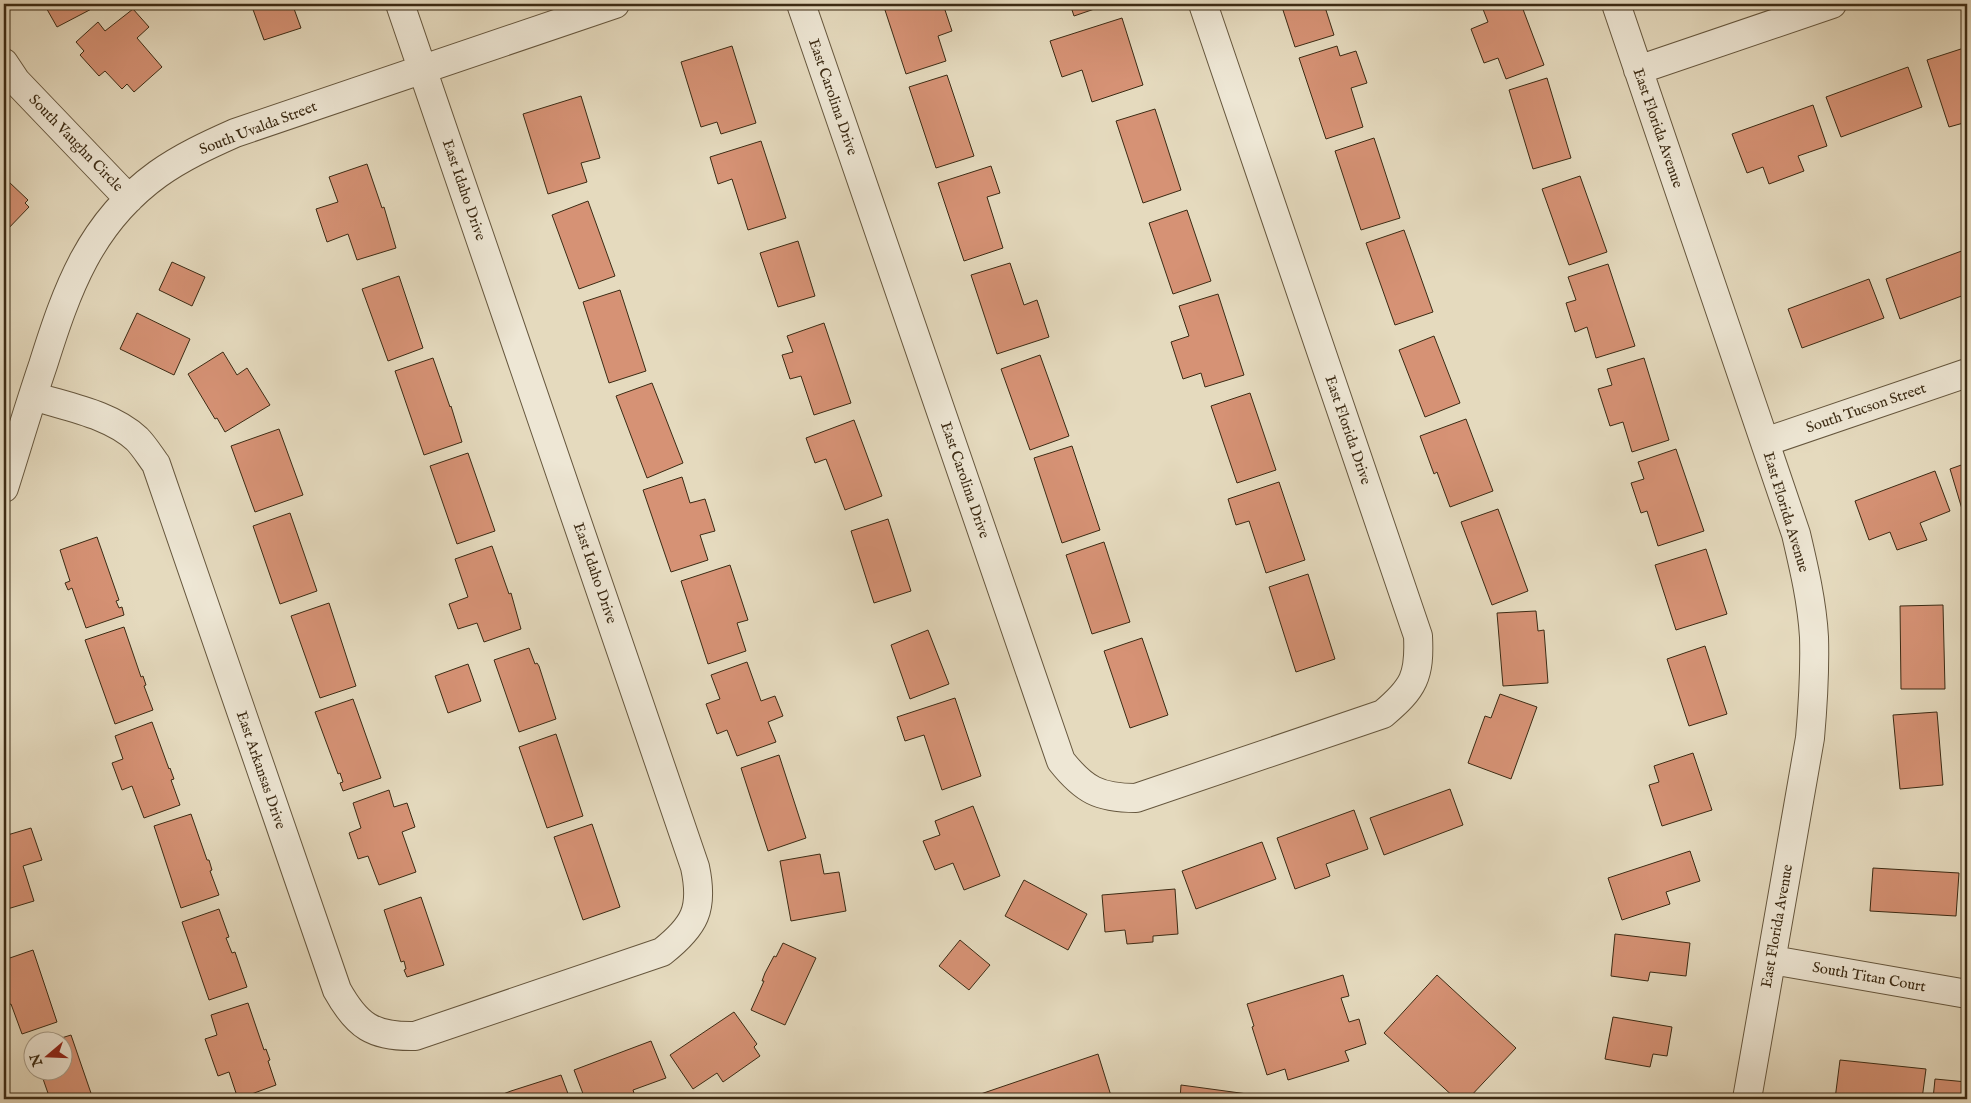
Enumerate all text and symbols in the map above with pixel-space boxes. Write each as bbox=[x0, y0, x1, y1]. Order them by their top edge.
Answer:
street label: East Carolina Drive bbox=[804, 36, 862, 158]
street label: East Florida Avenue bbox=[1629, 66, 1687, 190]
street label: South Vaughn Circle bbox=[25, 90, 127, 196]
street label: South Uvalda Street bbox=[196, 97, 320, 159]
street label: East Idaho Drive bbox=[438, 137, 490, 243]
street label: East Florida Drive bbox=[1320, 373, 1376, 487]
street label: South Tucson Street bbox=[1804, 379, 1928, 437]
street label: East Carolina Drive bbox=[936, 419, 994, 541]
street label: East Florida Avenue bbox=[1759, 449, 1813, 575]
street label: East Idaho Drive bbox=[569, 520, 621, 626]
street label: East Arkansas Drive bbox=[232, 708, 290, 832]
street label: East Florida Avenue bbox=[1757, 863, 1797, 989]
street label: South Titan Court bbox=[1811, 958, 1927, 996]
north arrow bbox=[22, 1030, 72, 1080]
text: N bbox=[26, 1051, 47, 1070]

